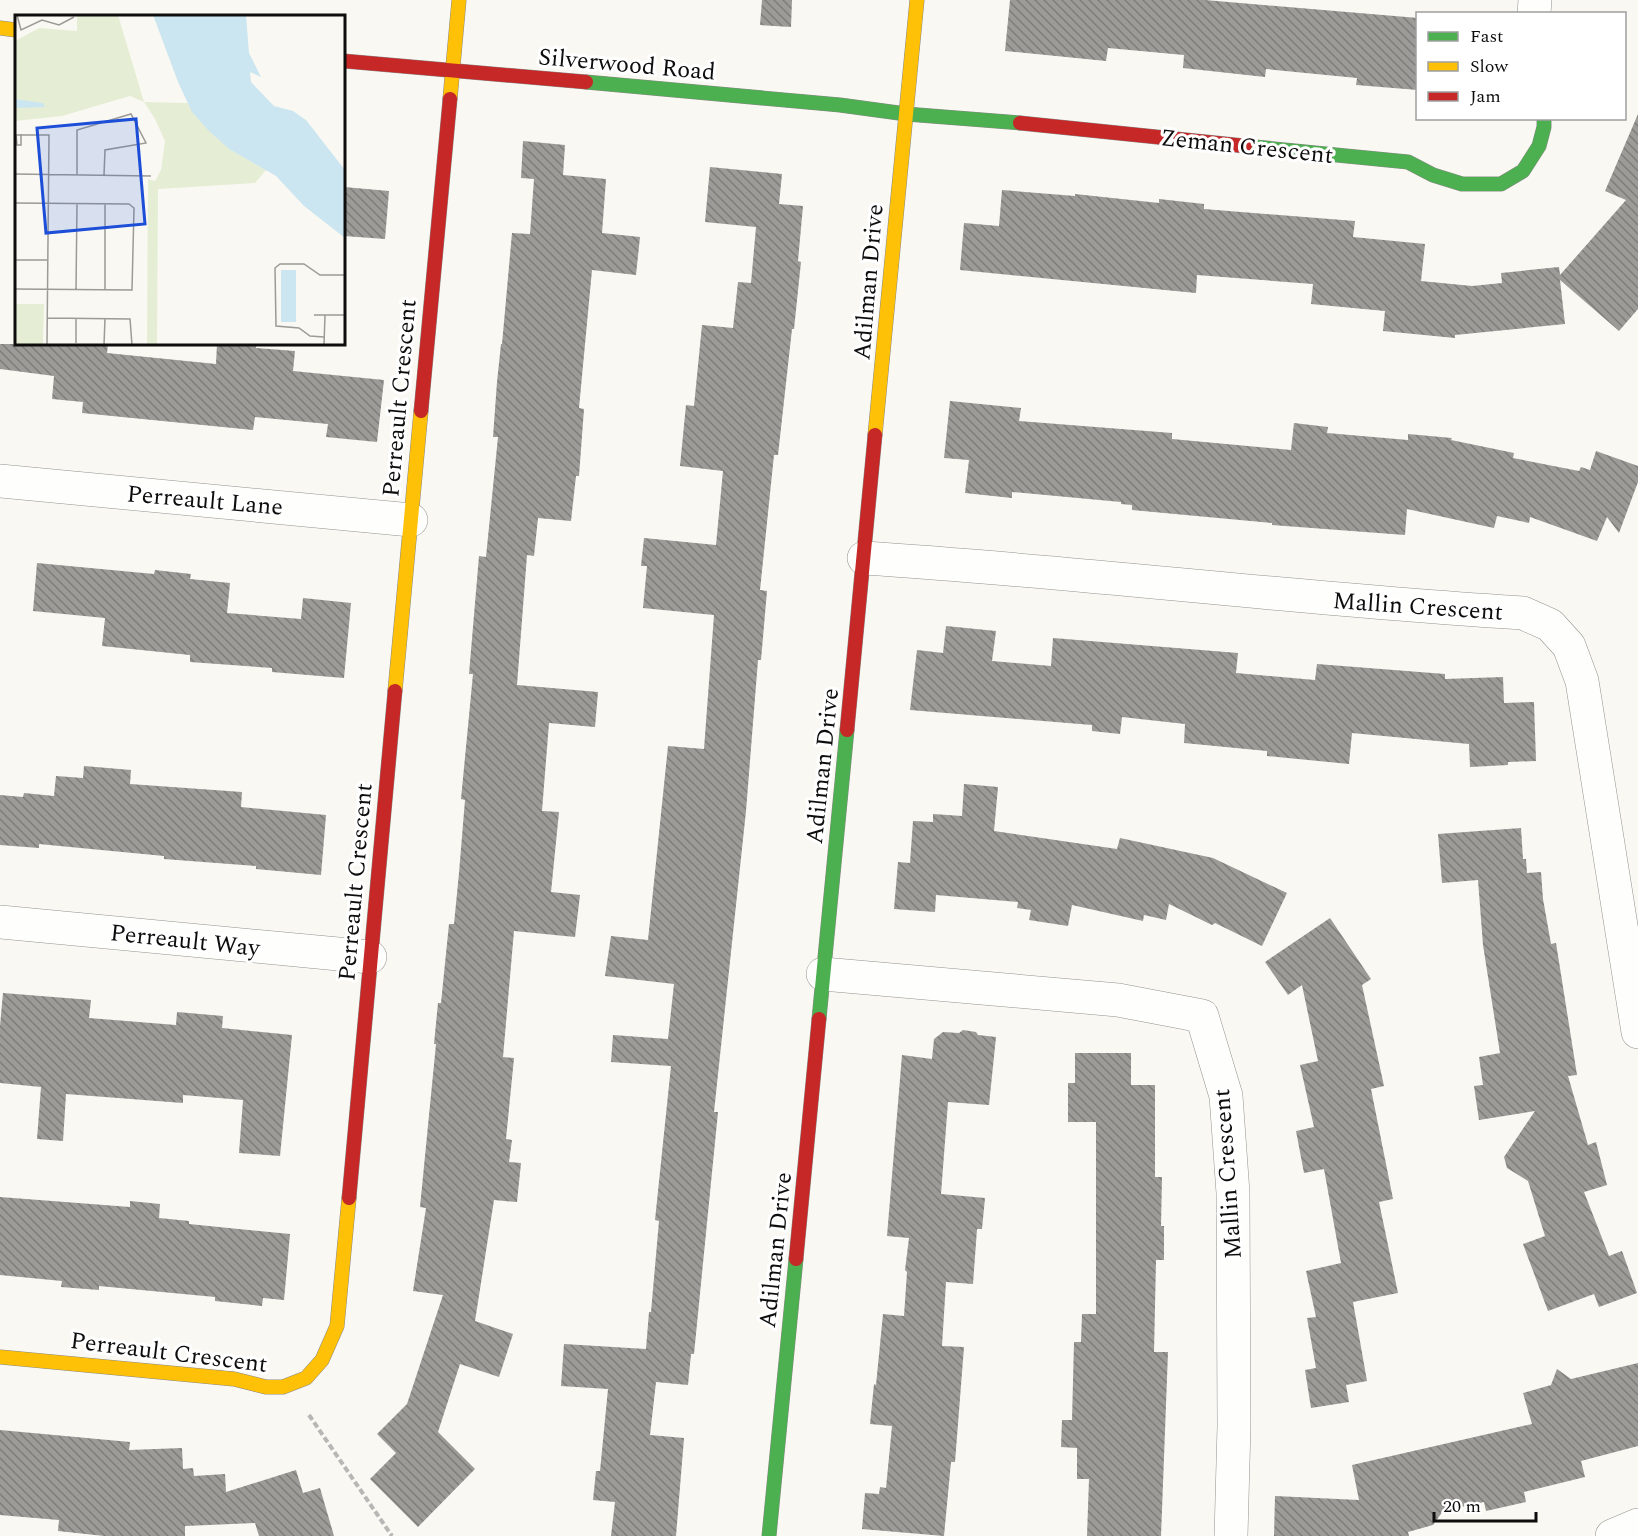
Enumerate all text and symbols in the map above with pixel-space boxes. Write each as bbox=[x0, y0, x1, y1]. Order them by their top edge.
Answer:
legend bbox=[1416, 12, 1626, 120]
inset map bbox=[15, 15, 345, 345]
text: Fast bbox=[1470, 23, 1503, 50]
street label: Silverwood Road bbox=[537, 39, 717, 91]
text: Slow bbox=[1470, 53, 1509, 80]
text: Jam bbox=[1470, 83, 1501, 110]
street label: Zeman Crescent bbox=[1159, 120, 1335, 174]
street label: Adilman Drive bbox=[844, 203, 894, 362]
street label: Perreault Crescent bbox=[373, 298, 427, 499]
street label: Perreault Lane bbox=[125, 476, 284, 526]
street label: Mallin Crescent bbox=[1332, 583, 1504, 631]
street label: Adilman Drive bbox=[797, 686, 849, 846]
street label: Perreault Crescent bbox=[329, 782, 383, 983]
street label: Perreault Way bbox=[108, 915, 263, 967]
street label: Mallin Crescent bbox=[1204, 1088, 1252, 1260]
street label: Adilman Drive bbox=[750, 1170, 802, 1330]
street label: Perreault Crescent bbox=[68, 1323, 270, 1383]
scale bar bbox=[1434, 1485, 1536, 1523]
text: 20 m bbox=[1443, 1493, 1481, 1520]

